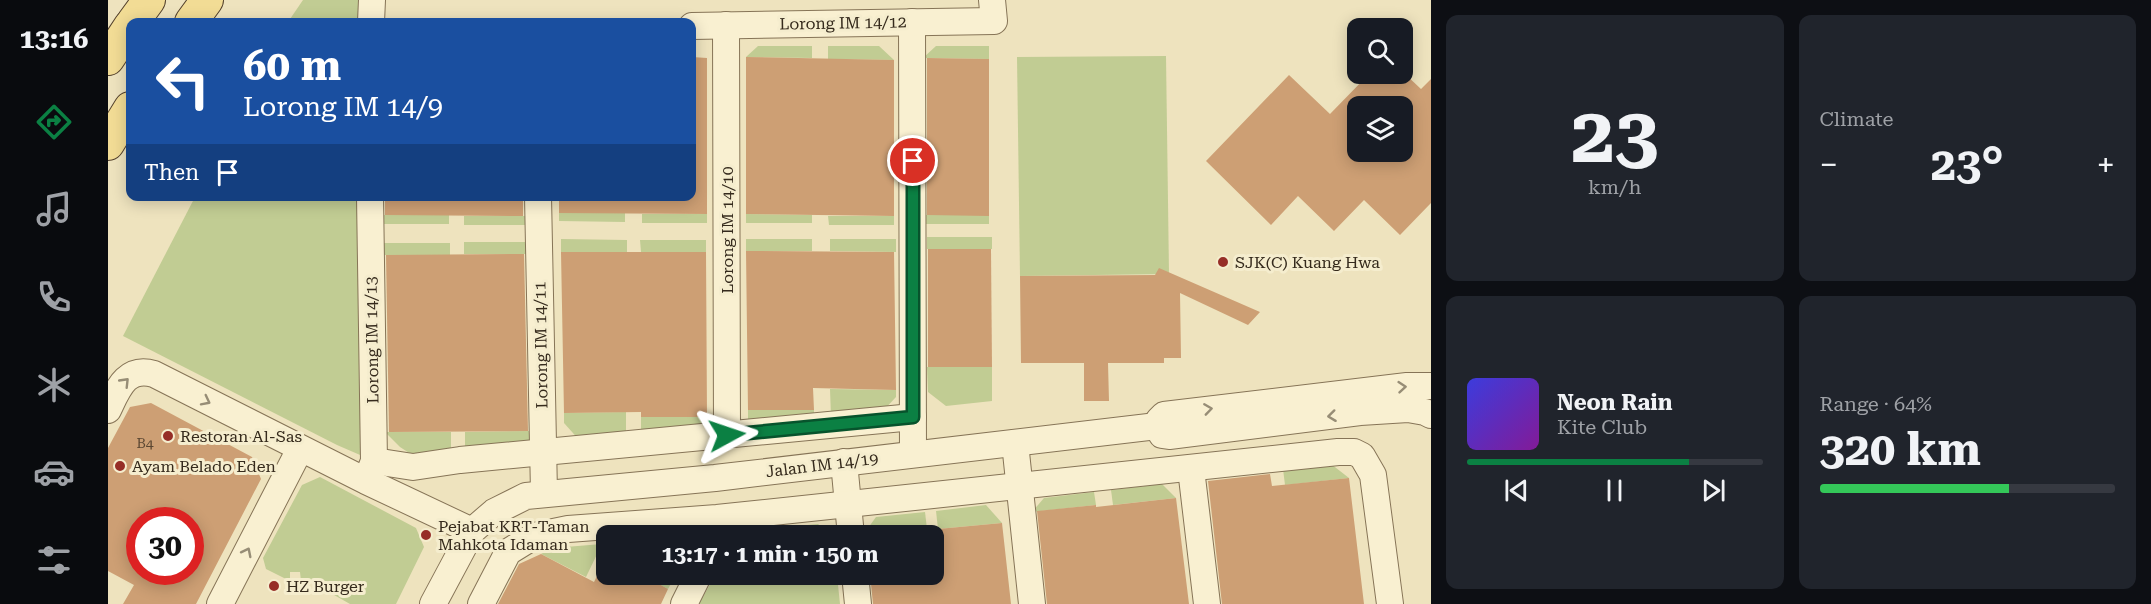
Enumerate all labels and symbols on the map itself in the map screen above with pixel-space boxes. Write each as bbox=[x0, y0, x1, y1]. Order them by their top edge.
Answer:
street label: Lorong IM 14/12 bbox=[779, 12, 907, 34]
pin bbox=[887, 135, 938, 186]
street label: Lorong IM 14/10 bbox=[718, 166, 737, 294]
place label: SJK(C) Kuang Hwa bbox=[1235, 253, 1380, 272]
marker: SJK(C) Kuang Hwa bbox=[1216, 255, 1230, 269]
street label: Lorong IM 14/13 bbox=[361, 276, 383, 404]
street label: Lorong IM 14/11 bbox=[530, 281, 552, 409]
one-way arrow bbox=[118, 379, 129, 389]
one-way arrow bbox=[1397, 381, 1406, 394]
one-way arrow bbox=[200, 393, 211, 405]
position arrow bbox=[695, 403, 759, 467]
one-way arrow bbox=[1204, 404, 1213, 416]
one-way arrow bbox=[1327, 409, 1337, 422]
place label: Restoran Al-Sas bbox=[180, 427, 302, 446]
marker: Restoran Al-Sas bbox=[161, 429, 175, 443]
house number: B4 bbox=[136, 435, 154, 451]
street label: Jalan IM 14/19 bbox=[765, 449, 879, 481]
place label: Ayam Belado Eden bbox=[132, 457, 276, 476]
marker: Ayam Belado Eden bbox=[113, 459, 127, 473]
speed limit sign: 30 bbox=[126, 507, 204, 585]
place label: Pejabat KRT-Taman Mahkota Idaman bbox=[438, 517, 590, 554]
marker: Pejabat KRT-Taman Mahkota Idaman bbox=[419, 528, 433, 542]
one-way arrow bbox=[240, 548, 251, 558]
place label: HZ Burger bbox=[286, 577, 365, 596]
marker: HZ Burger bbox=[267, 579, 281, 593]

